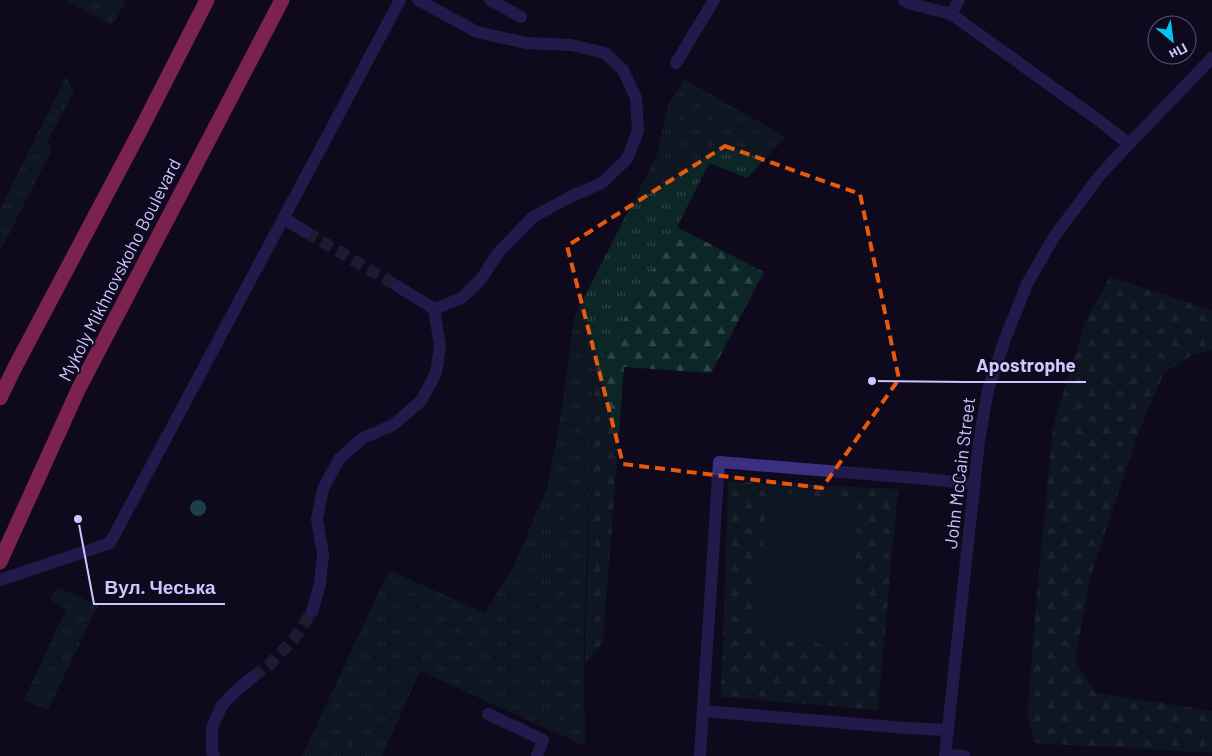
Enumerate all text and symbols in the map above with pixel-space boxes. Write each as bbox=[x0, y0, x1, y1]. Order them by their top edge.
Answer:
north arrow bbox=[1147, 15, 1197, 65]
text: Пн bbox=[1166, 40, 1191, 64]
street label: Mykoly Mikhnovskoho Boulevard bbox=[53, 154, 185, 385]
callout: Apostrophe bbox=[966, 348, 1086, 382]
text: Apostrophe bbox=[976, 353, 1076, 376]
street label: John McCain Street bbox=[939, 396, 979, 550]
callout: Вул. Чеська bbox=[94, 570, 225, 604]
text: Вул. Чеська bbox=[104, 575, 216, 598]

